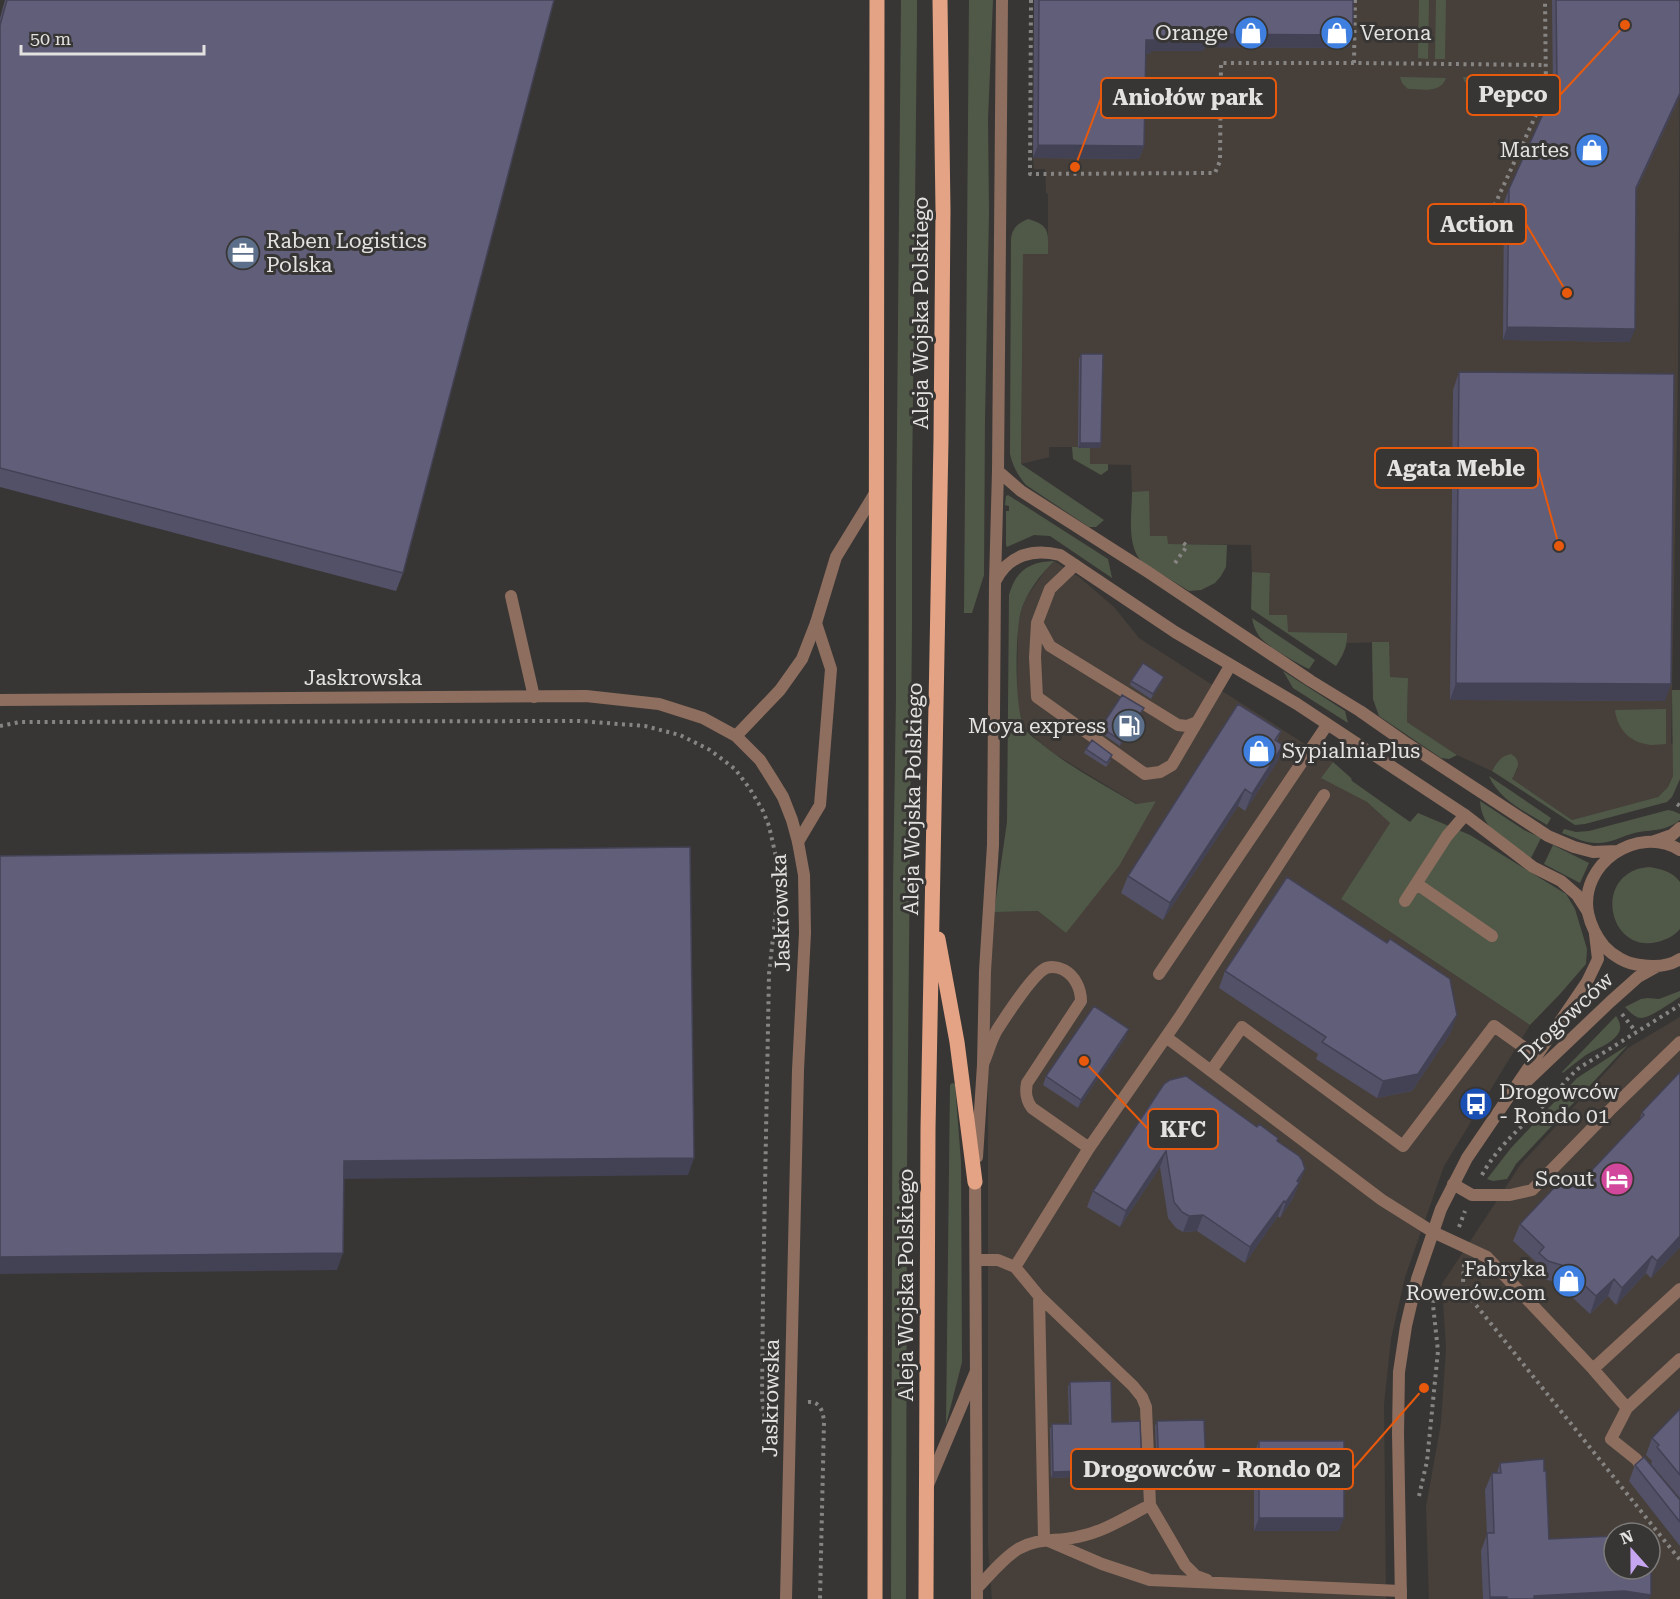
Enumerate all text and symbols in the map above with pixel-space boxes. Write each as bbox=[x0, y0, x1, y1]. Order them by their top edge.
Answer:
shop icon: Orange bbox=[1233, 15, 1269, 51]
shop icon: Verona bbox=[1319, 15, 1355, 51]
scale bar bbox=[21, 18, 204, 56]
place label: Orange bbox=[1155, 21, 1228, 45]
place label: Verona bbox=[1360, 21, 1432, 45]
text: 50 m bbox=[30, 28, 71, 49]
callout: Pepco bbox=[1467, 75, 1560, 115]
callout: Aniołów park bbox=[1101, 78, 1276, 118]
text: Pepco bbox=[1478, 82, 1548, 107]
text: Aniołów park bbox=[1112, 85, 1264, 110]
shop icon: Martes bbox=[1574, 132, 1610, 168]
place label: Martes bbox=[1500, 138, 1569, 162]
street label: Aleja Wojska Polskiego bbox=[909, 197, 933, 429]
callout: Action bbox=[1428, 204, 1526, 244]
text: Action bbox=[1440, 212, 1514, 237]
place label: Raben Logistics Polska bbox=[266, 229, 427, 277]
office icon: Raben Logistics Polska bbox=[225, 235, 261, 271]
callout: Agata Meble bbox=[1375, 448, 1538, 488]
text: Agata Meble bbox=[1387, 456, 1525, 481]
street label: Jaskrowska bbox=[304, 666, 423, 690]
street label: Aleja Wojska Polskiego bbox=[899, 682, 927, 916]
fuel station icon: Moya express bbox=[1111, 708, 1147, 744]
place label: Moya express bbox=[968, 714, 1106, 738]
shop icon: SypialniaPlus bbox=[1241, 733, 1277, 769]
place label: SypialniaPlus bbox=[1282, 739, 1420, 763]
street label: Jaskrowska bbox=[767, 853, 795, 972]
street label: Drogowców bbox=[1514, 967, 1618, 1067]
place label: Drogowców - Rondo 01 bbox=[1499, 1080, 1619, 1128]
bus stop icon: Drogowców - Rondo 01 bbox=[1458, 1086, 1494, 1122]
callout: KFC bbox=[1148, 1109, 1218, 1149]
text: KFC bbox=[1160, 1117, 1206, 1142]
hotel icon: Scout bbox=[1599, 1161, 1635, 1197]
place label: Scout bbox=[1535, 1167, 1594, 1191]
street label: Aleja Wojska Polskiego bbox=[894, 1169, 918, 1401]
place label: Fabryka Rowerów.com bbox=[1406, 1257, 1547, 1305]
shop icon: Fabryka Rowerów.com bbox=[1551, 1263, 1587, 1299]
street label: Jaskrowska bbox=[758, 1338, 784, 1457]
callout: Drogowców - Rondo 02 bbox=[1071, 1449, 1353, 1489]
text: Drogowców - Rondo 02 bbox=[1083, 1457, 1341, 1482]
north arrow bbox=[1602, 1521, 1662, 1581]
text: N bbox=[1618, 1526, 1636, 1549]

